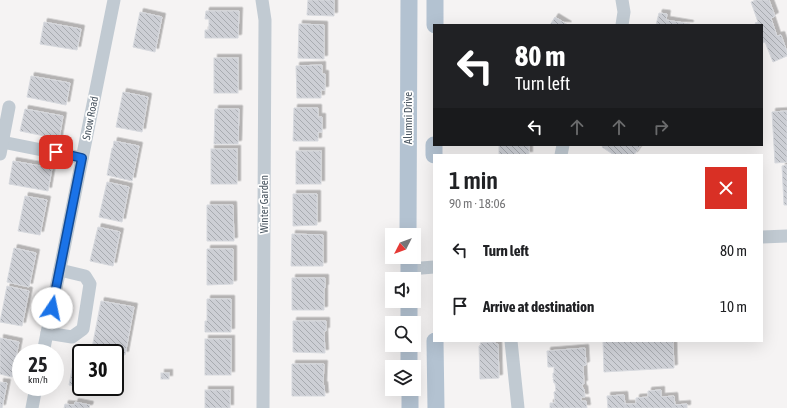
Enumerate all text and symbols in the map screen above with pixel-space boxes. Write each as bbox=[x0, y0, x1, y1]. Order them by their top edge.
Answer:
icon: left bbox=[449, 40, 501, 92]
text: 80 m bbox=[515, 40, 565, 72]
text: Turn left bbox=[515, 73, 570, 94]
street label: Alumni Drive bbox=[402, 92, 414, 144]
street label: Snow Road bbox=[80, 95, 100, 141]
icon: left bbox=[524, 116, 546, 138]
icon: ahead bbox=[566, 116, 588, 138]
icon: ahead bbox=[608, 116, 630, 138]
icon: right bbox=[650, 116, 672, 138]
pin bbox=[39, 135, 73, 169]
icon: arrive bbox=[45, 141, 67, 163]
text: 1 min bbox=[449, 167, 498, 194]
button: close bbox=[705, 167, 747, 209]
street label: Winter Garden bbox=[258, 175, 270, 233]
text: 90 m · 18:06 bbox=[449, 196, 506, 211]
north arrow bbox=[385, 228, 421, 264]
map controls bbox=[385, 228, 421, 396]
icon: left bbox=[449, 239, 471, 261]
text: Turn left bbox=[483, 242, 529, 259]
text: 80 m bbox=[720, 242, 747, 259]
button: sound bbox=[385, 272, 421, 308]
position arrow bbox=[31, 287, 73, 329]
icon: arrive bbox=[449, 295, 471, 317]
text: Arrive at destination bbox=[483, 298, 594, 315]
text: 10 m bbox=[720, 298, 747, 315]
button: search bbox=[385, 316, 421, 352]
speed limit sign: 30 bbox=[72, 344, 124, 396]
text: 25 bbox=[29, 353, 47, 376]
button: layers bbox=[385, 360, 421, 396]
text: km/h bbox=[28, 374, 48, 385]

